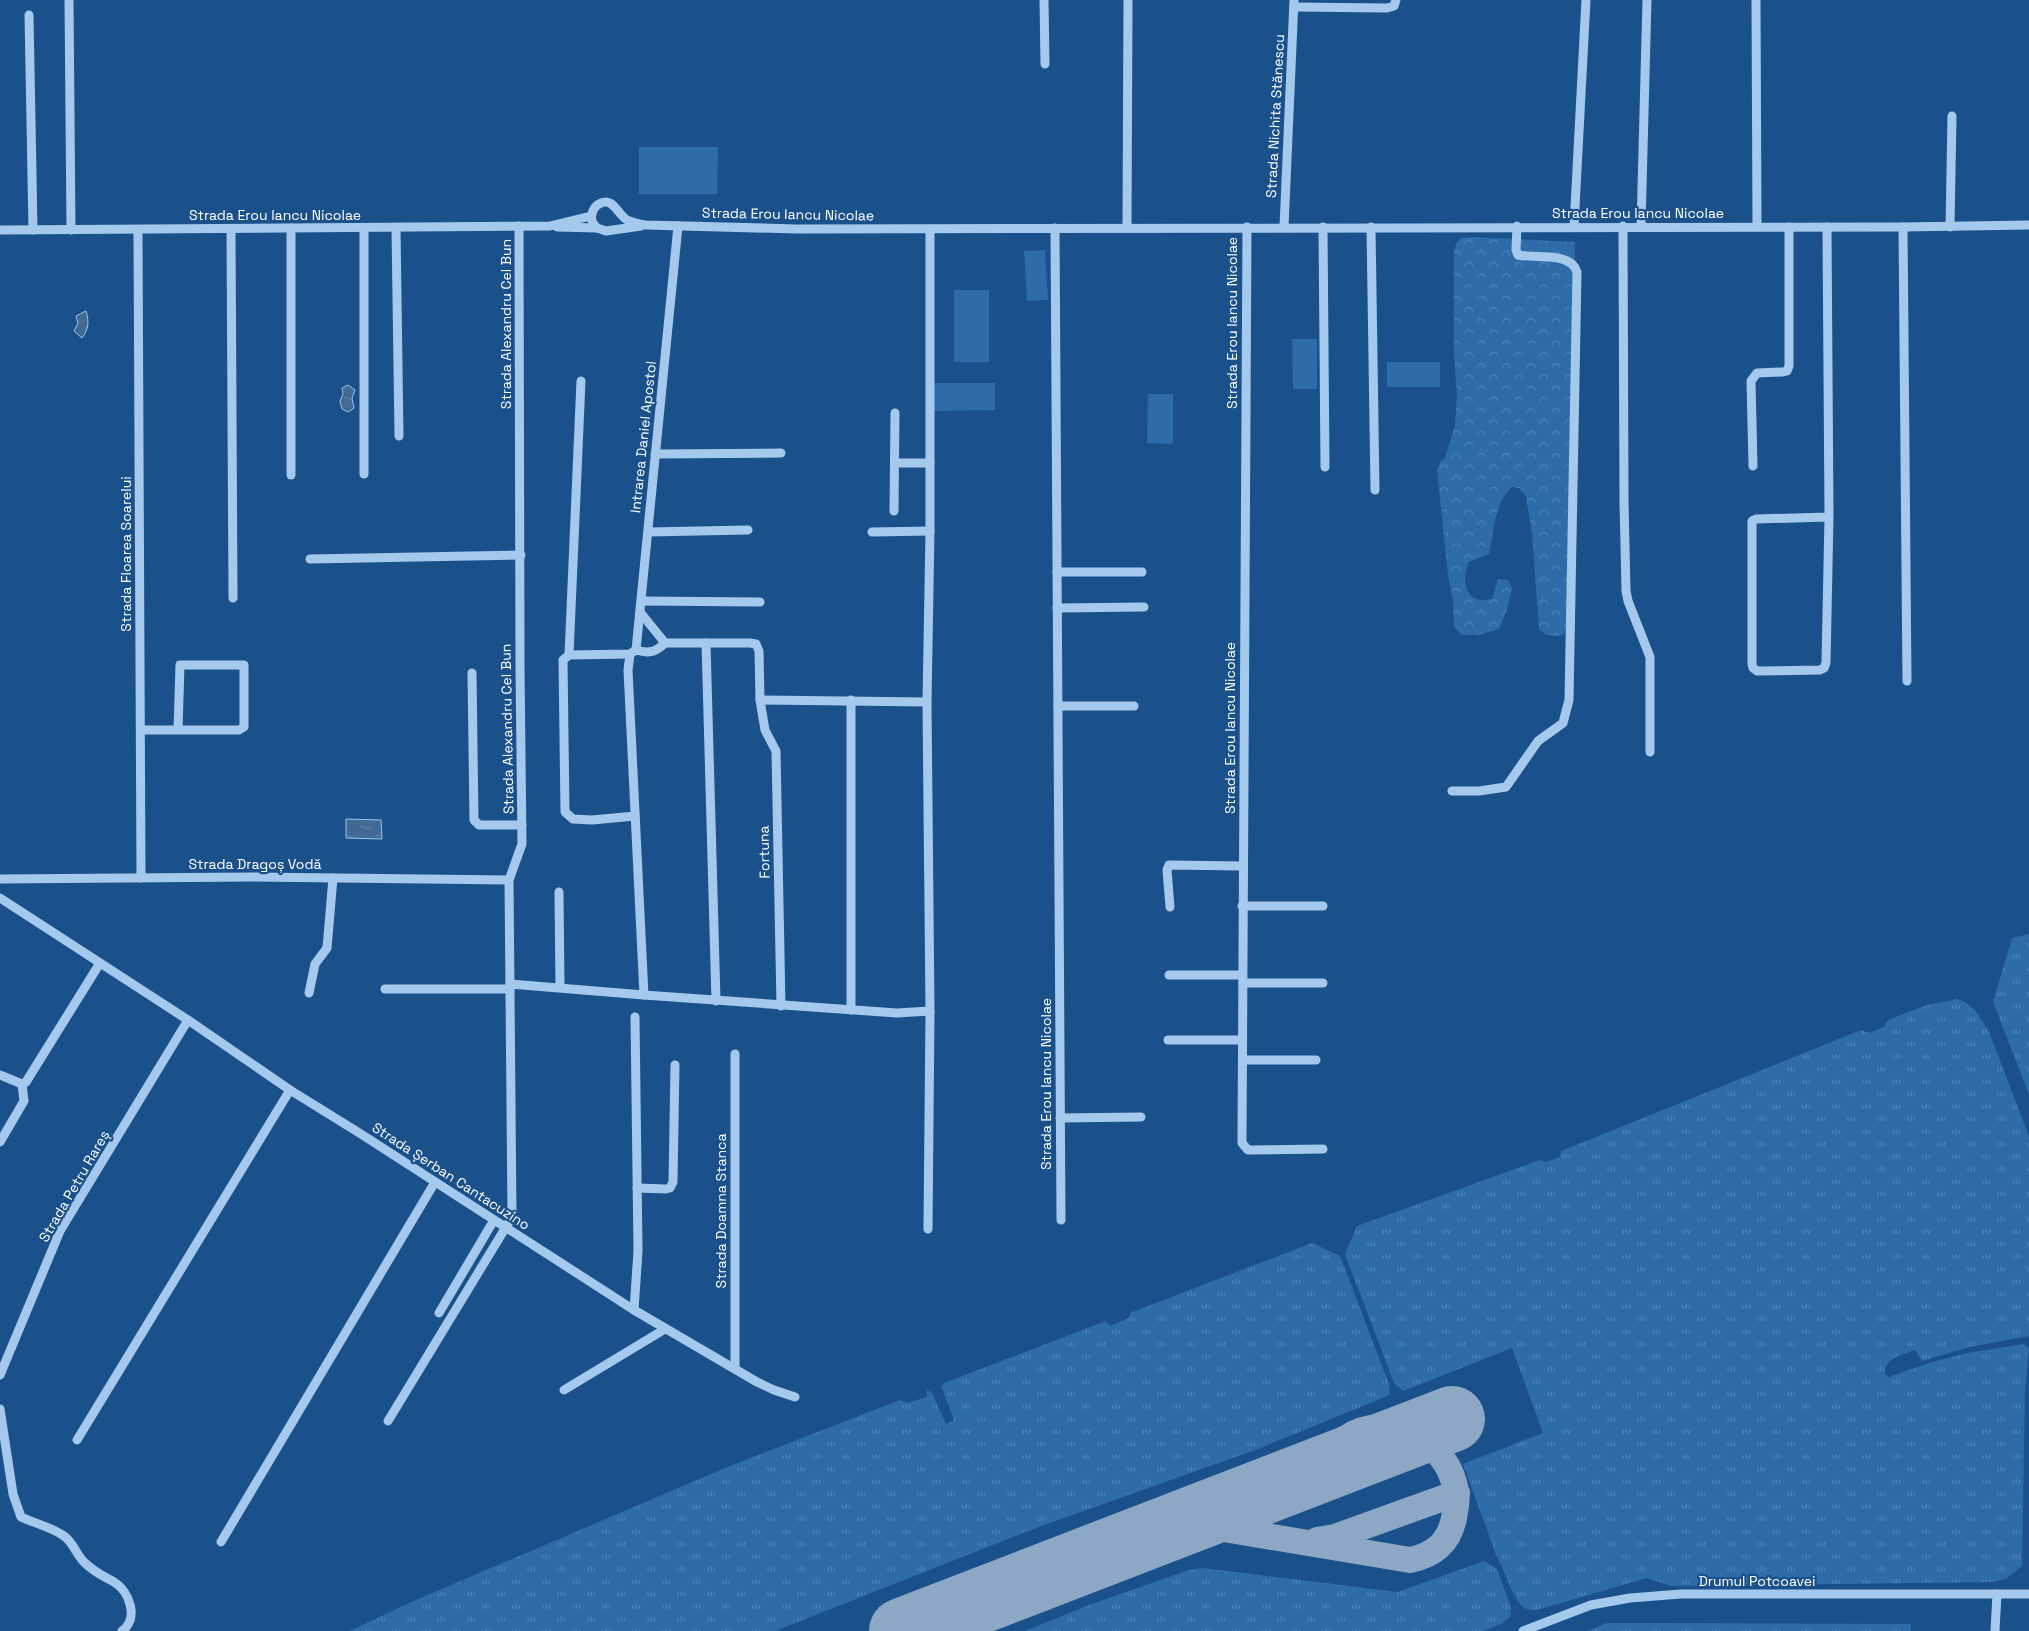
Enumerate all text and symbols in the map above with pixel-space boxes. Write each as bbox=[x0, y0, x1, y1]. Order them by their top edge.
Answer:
street label: Strada Nichita Stănescu bbox=[1262, 34, 1288, 198]
street label: Strada Erou Iancu Nicolae bbox=[702, 203, 874, 225]
street label: Strada Erou Iancu Nicolae bbox=[1552, 204, 1724, 222]
street label: Strada Erou Iancu Nicolae bbox=[189, 206, 361, 224]
street label: Strada Erou Iancu Nicolae bbox=[1223, 237, 1241, 409]
street label: Strada Alexandru Cel Bun bbox=[497, 239, 515, 409]
street label: Intrarea Daniel Apostol bbox=[626, 360, 660, 514]
street label: Strada Floarea Soarelui bbox=[117, 476, 135, 632]
street label: Strada Erou Iancu Nicolae bbox=[1221, 642, 1239, 814]
street label: Strada Alexandru Cel Bun bbox=[497, 644, 517, 814]
street label: Fortuna bbox=[755, 825, 773, 879]
street label: Strada Dragoș Vodă bbox=[188, 855, 322, 873]
street label: Strada Erou Iancu Nicolae bbox=[1037, 998, 1055, 1170]
street label: Strada Șerban Cantacuzino bbox=[369, 1118, 533, 1234]
street label: Strada Petru Rareș bbox=[35, 1127, 113, 1245]
street label: Strada Doamna Stanca bbox=[712, 1134, 730, 1288]
street label: Drumul Potcoavei bbox=[1698, 1572, 1816, 1590]

